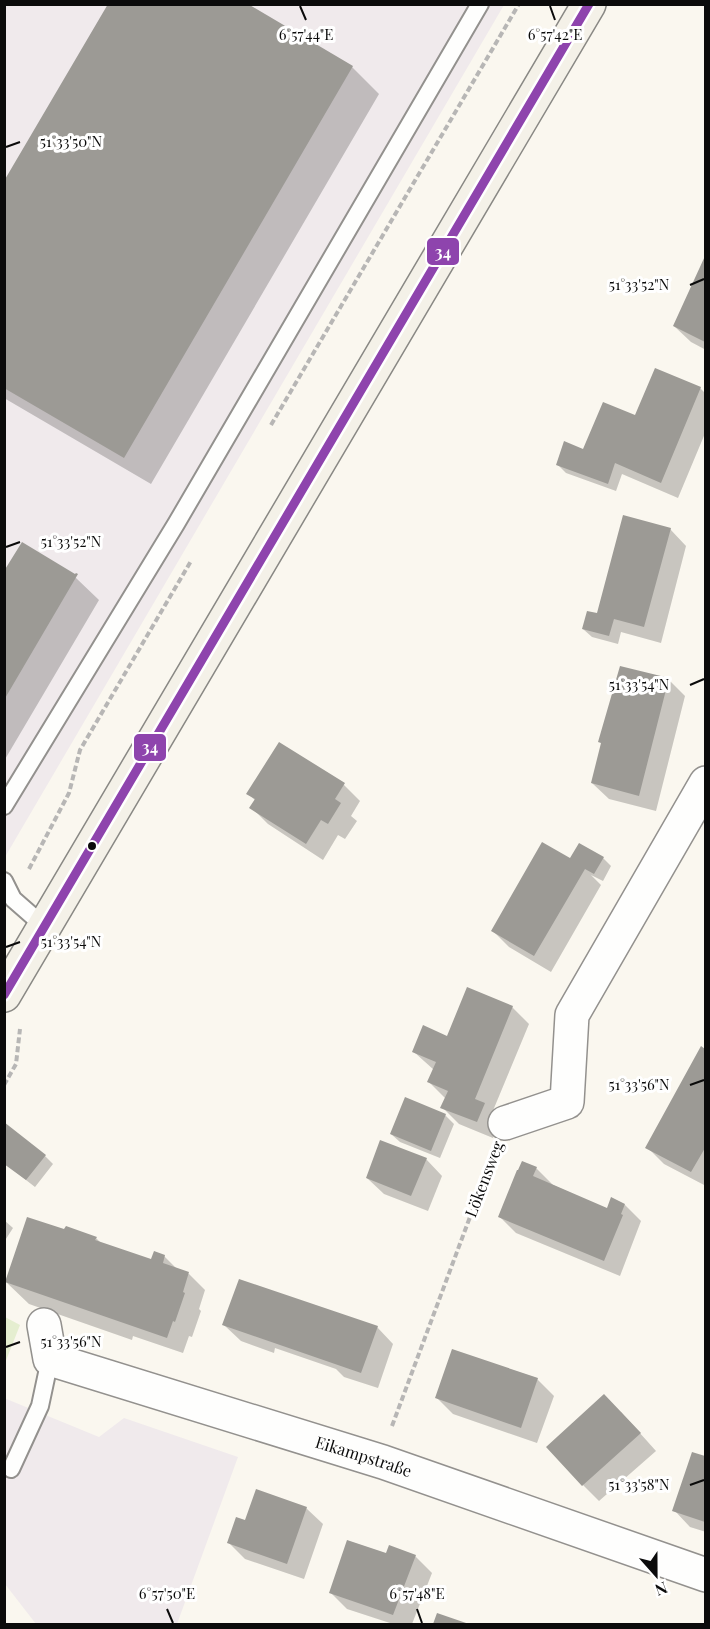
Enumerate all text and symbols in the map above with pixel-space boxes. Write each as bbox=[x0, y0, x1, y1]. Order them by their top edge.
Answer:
text: 6°57'44"E bbox=[279, 24, 333, 44]
text: 6°57'42"E bbox=[528, 24, 582, 44]
text: 51°33'50"N bbox=[40, 131, 103, 151]
line badge: 34 bbox=[426, 237, 460, 266]
text: 34 bbox=[435, 241, 451, 262]
text: 51°33'52"N bbox=[609, 274, 670, 294]
text: 51°33'52"N bbox=[41, 531, 102, 551]
text: 51°33'54"N bbox=[609, 674, 670, 694]
line badge: 34 bbox=[133, 733, 167, 762]
text: 34 bbox=[142, 736, 158, 757]
unlabelled marker bbox=[86, 840, 98, 852]
text: 51°33'54"N bbox=[41, 931, 102, 951]
text: 51°33'56"N bbox=[608, 1074, 670, 1094]
street label: Lökensweg bbox=[459, 1137, 508, 1220]
text: 51°33'56"N bbox=[40, 1331, 102, 1351]
street label: Eikampstraße bbox=[313, 1431, 415, 1481]
text: 51°33'58"N bbox=[608, 1474, 670, 1494]
north arrow bbox=[626, 1545, 686, 1605]
text: N bbox=[652, 1578, 671, 1602]
text: 6°57'50"E bbox=[139, 1583, 195, 1603]
text: 6°57'48"E bbox=[389, 1583, 445, 1603]

